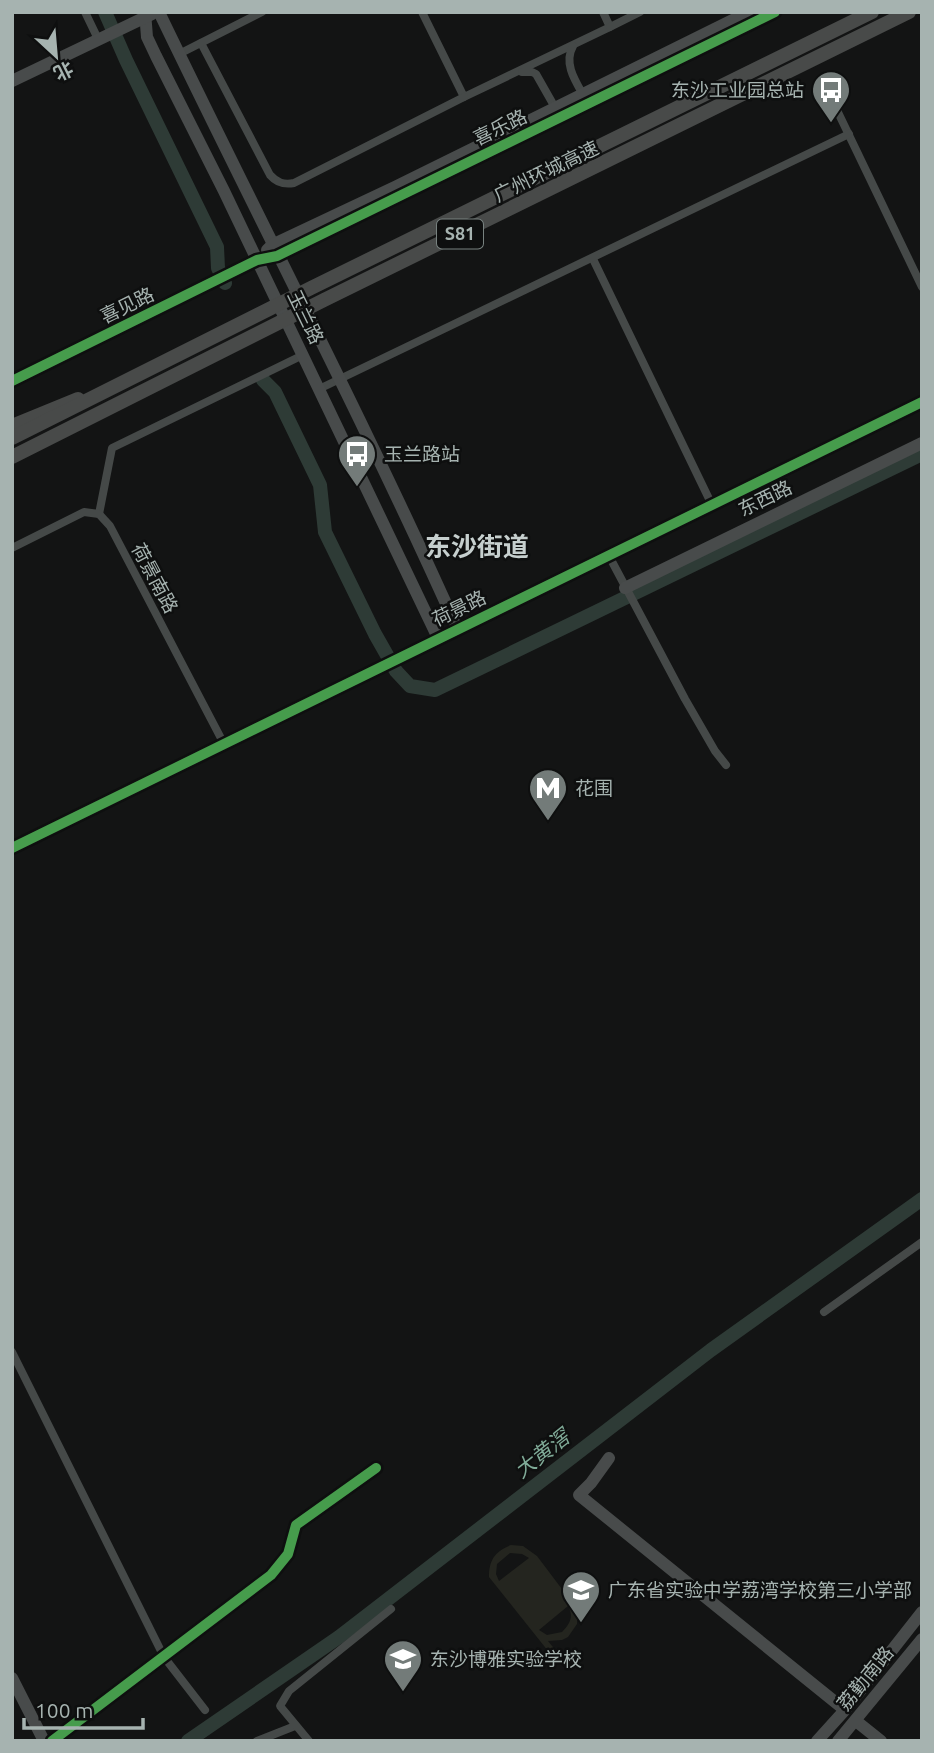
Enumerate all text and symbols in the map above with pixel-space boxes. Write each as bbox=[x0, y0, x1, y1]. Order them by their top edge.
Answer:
north arrow bbox=[21, 21, 91, 91]
text: 北 bbox=[50, 57, 77, 85]
bus stop icon: 东沙工业园总站 bbox=[810, 69, 852, 124]
place label: 东沙工业园总站 bbox=[671, 79, 804, 101]
street label: 喜乐路 bbox=[470, 105, 530, 149]
street label: 广州环城高速 bbox=[490, 136, 602, 206]
road number: S81 bbox=[437, 220, 483, 248]
street label: 喜见路 bbox=[97, 283, 157, 327]
street label: 玉兰路 bbox=[284, 287, 328, 347]
bus stop icon: 玉兰路站 bbox=[336, 433, 378, 488]
place label: 玉兰路站 bbox=[384, 443, 460, 465]
street label: 东西路 bbox=[735, 476, 795, 520]
district label: 东沙街道 bbox=[425, 532, 529, 561]
street label: 荷景南路 bbox=[127, 539, 183, 617]
street label: 荷景路 bbox=[429, 586, 489, 630]
metro station icon: 花围 bbox=[527, 767, 569, 822]
place label: 花围 bbox=[575, 777, 613, 799]
water label: 大黄滘 bbox=[509, 1423, 576, 1482]
school or university icon: 广东省实验中学荔湾学校第三小学部 bbox=[560, 1569, 602, 1624]
place label: 广东省实验中学荔湾学校第三小学部 bbox=[608, 1579, 912, 1601]
school or university icon: 东沙博雅实验学校 bbox=[382, 1638, 424, 1693]
street label: 荔勤南路 bbox=[833, 1642, 897, 1714]
place label: 东沙博雅实验学校 bbox=[430, 1648, 582, 1670]
scale bar bbox=[24, 1686, 144, 1730]
text: 100 m bbox=[35, 1698, 93, 1722]

